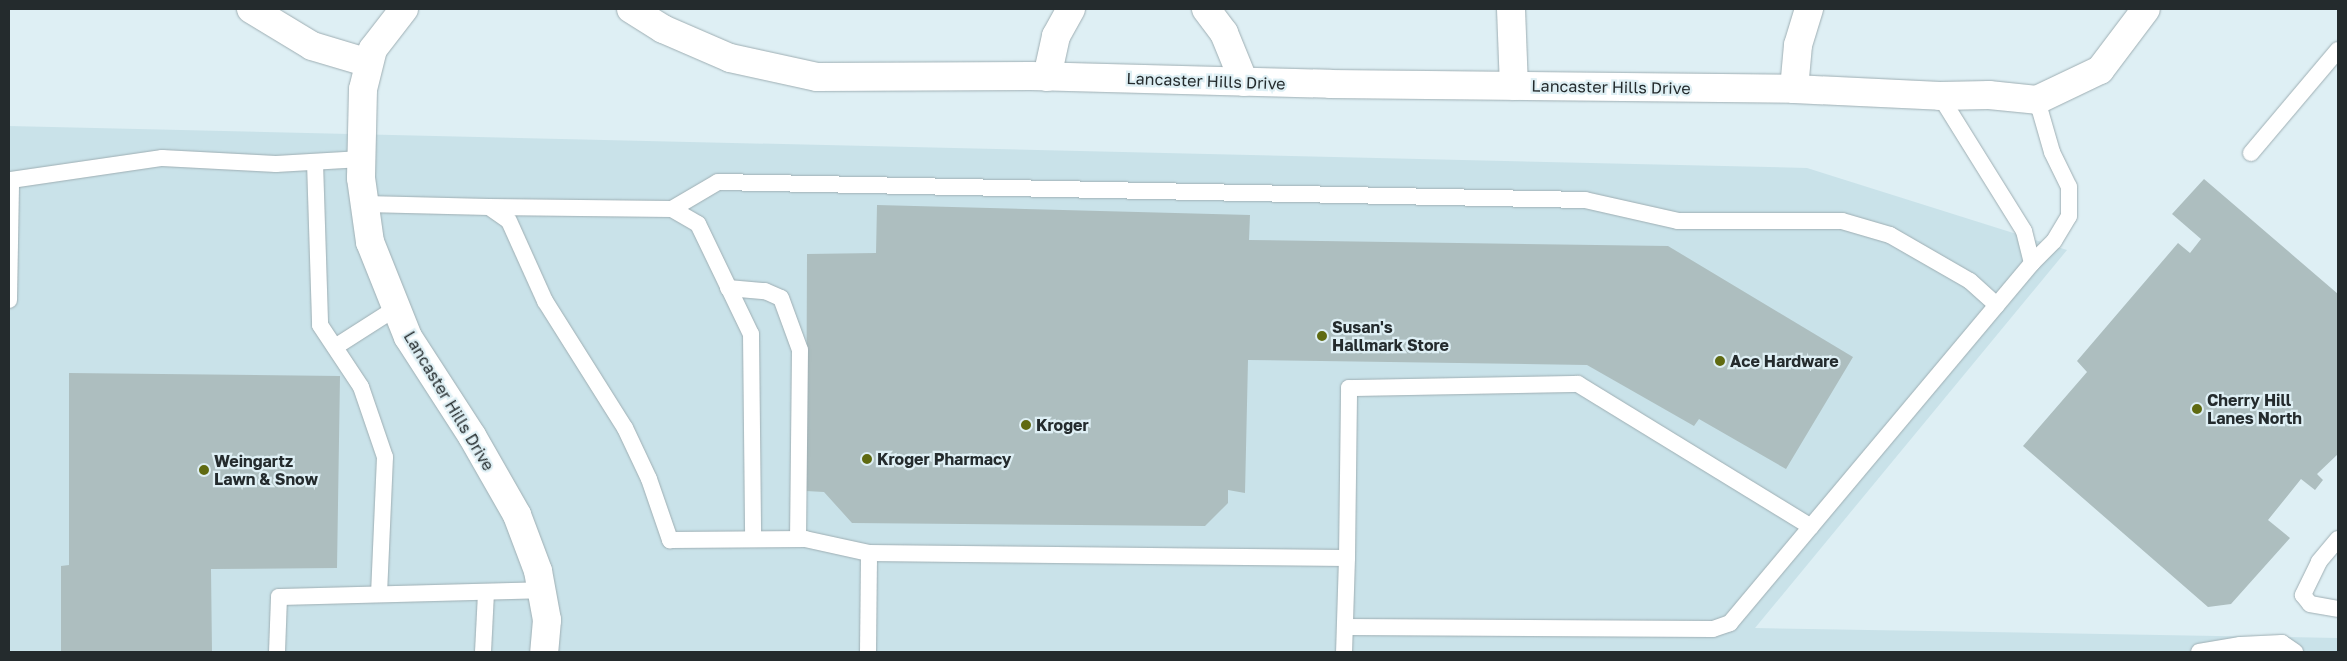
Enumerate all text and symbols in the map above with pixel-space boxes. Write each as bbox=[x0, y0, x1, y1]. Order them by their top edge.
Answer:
street label: Lancaster Hills Drive bbox=[1126, 69, 1286, 93]
street label: Lancaster Hills Drive bbox=[1531, 76, 1691, 98]
place label: Susan's Hallmark Store bbox=[1332, 317, 1449, 355]
street label: Lancaster Hills Drive bbox=[400, 328, 498, 474]
marker: Susan's Hallmark Store bbox=[1316, 330, 1328, 342]
place label: Ace Hardware bbox=[1730, 351, 1839, 371]
marker: Ace Hardware bbox=[1714, 355, 1726, 367]
place label: Cherry Hill Lanes North bbox=[2207, 390, 2302, 428]
marker: Cherry Hill Lanes North bbox=[2191, 403, 2203, 415]
place label: Kroger bbox=[1036, 415, 1089, 435]
marker: Kroger bbox=[1020, 419, 1032, 431]
place label: Kroger Pharmacy bbox=[877, 449, 1011, 469]
place label: Weingartz Lawn & Snow bbox=[214, 451, 318, 489]
marker: Kroger Pharmacy bbox=[861, 453, 873, 465]
marker: Weingartz Lawn & Snow bbox=[198, 464, 210, 476]

